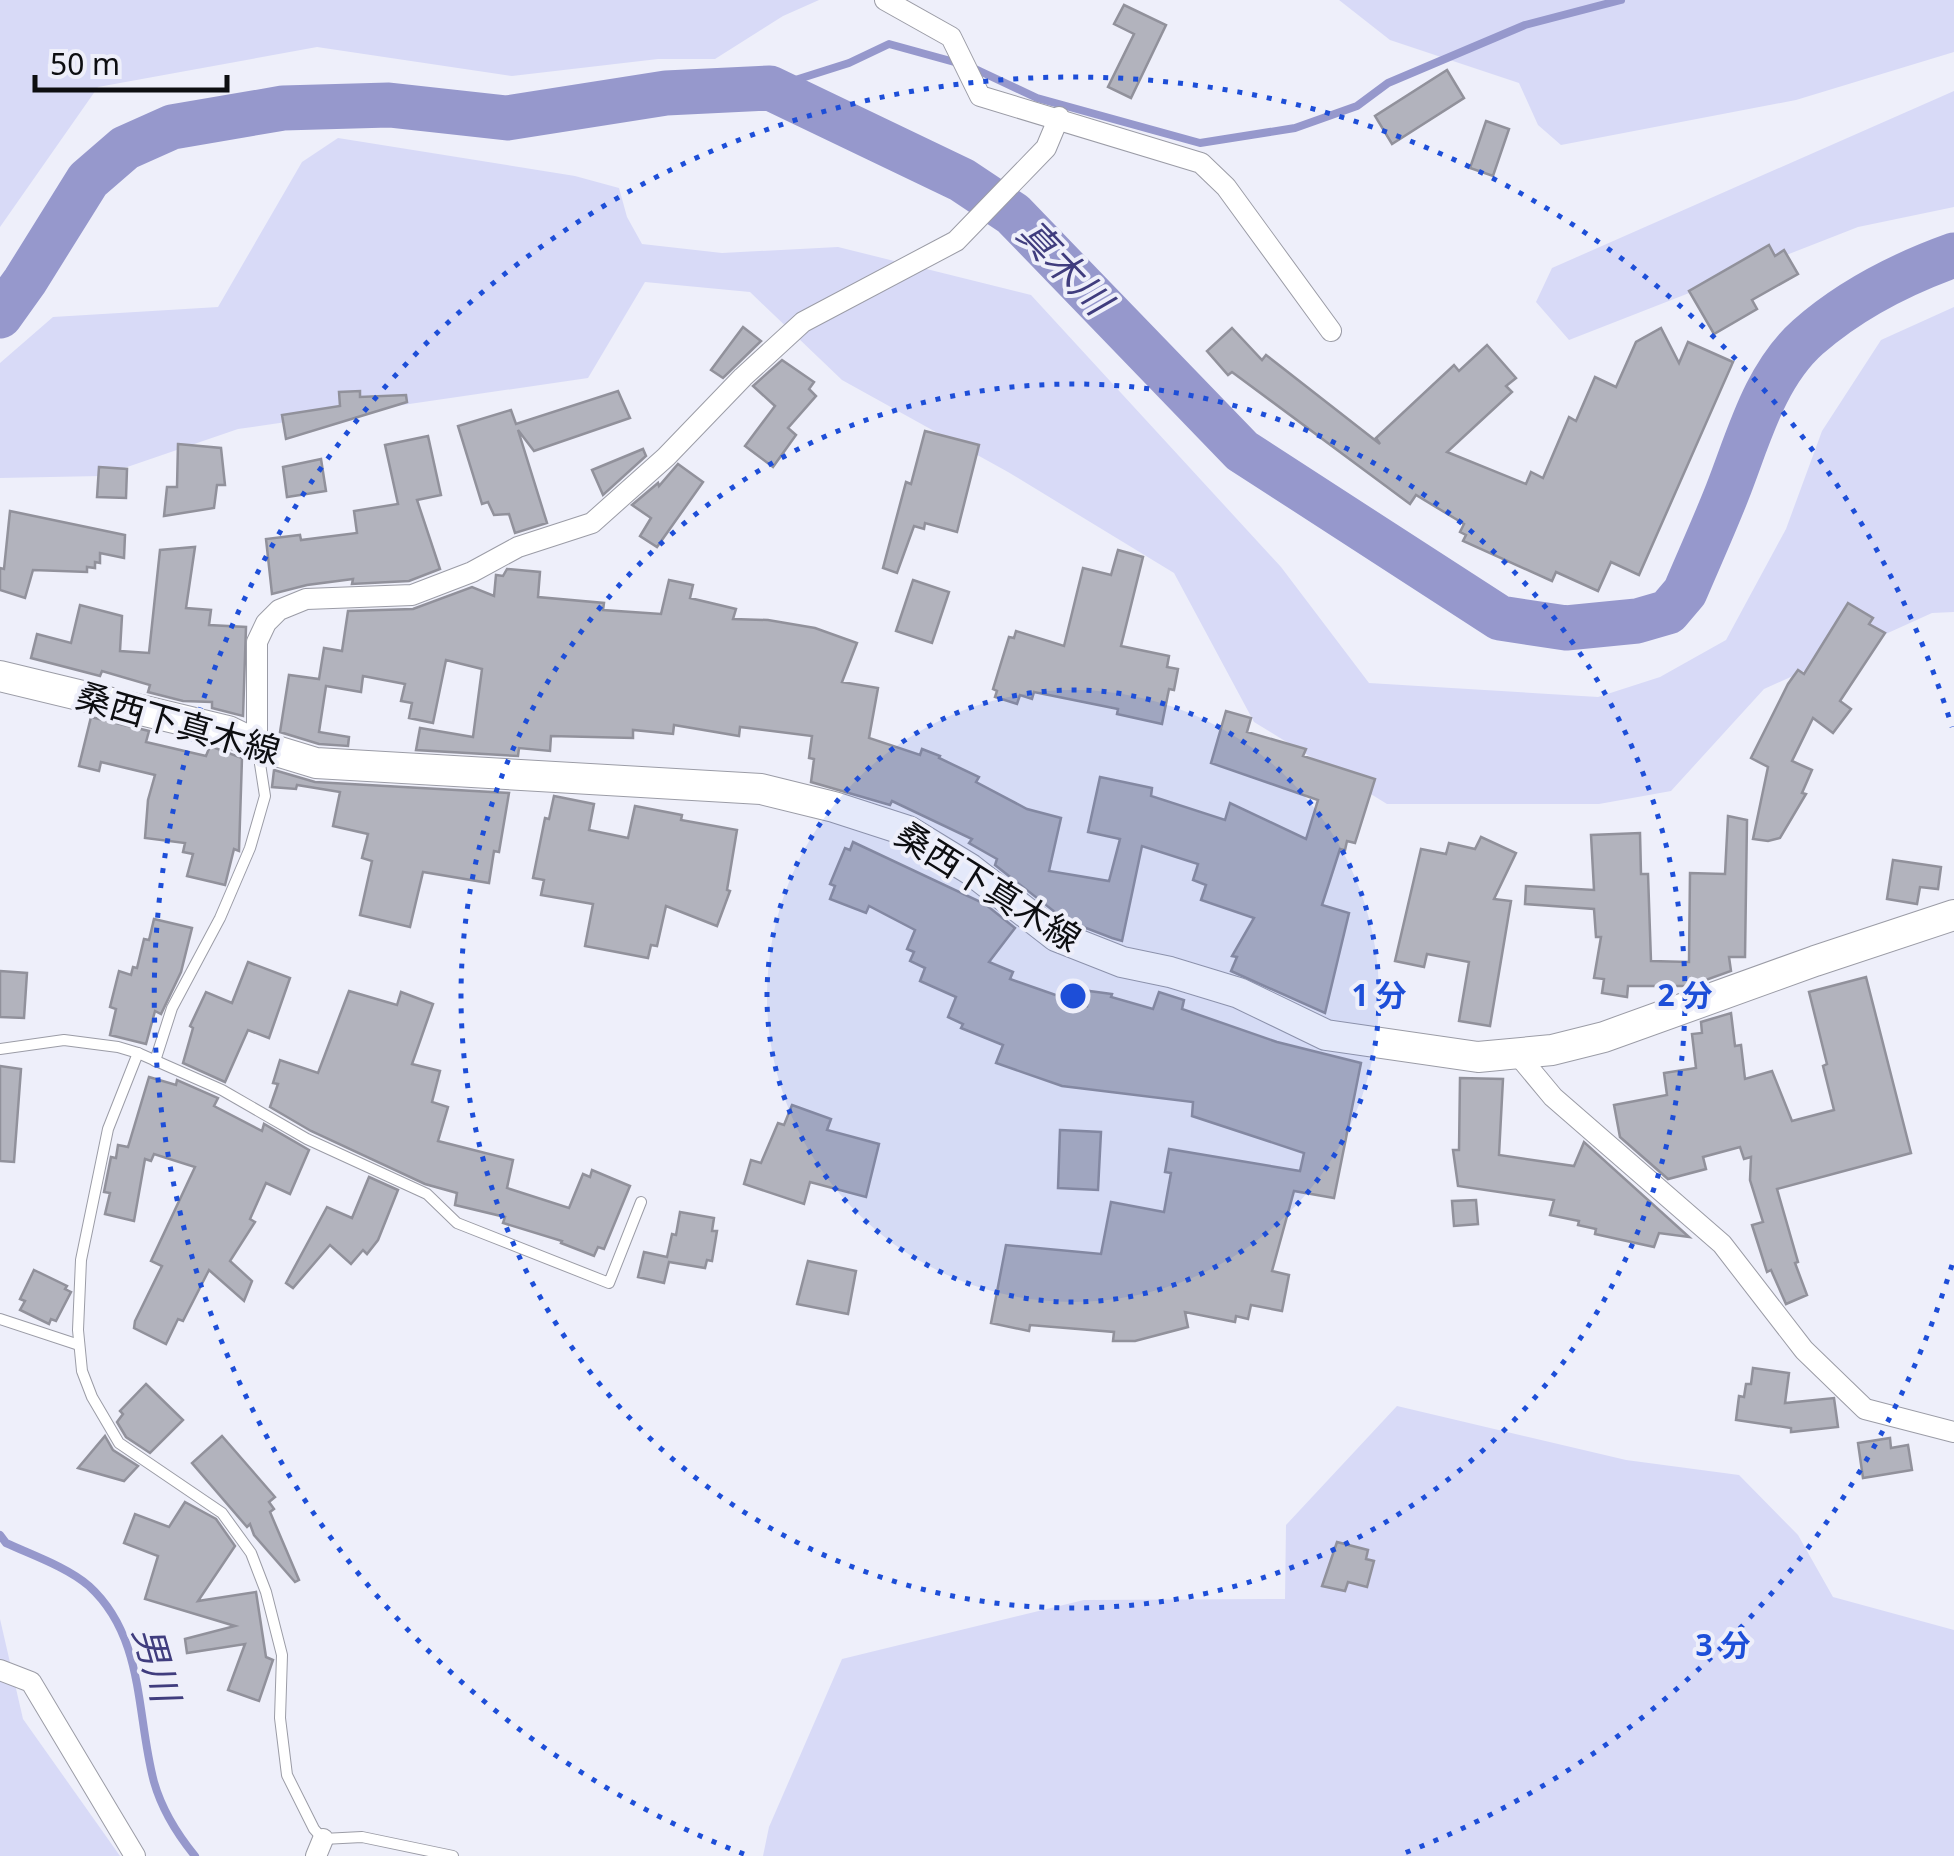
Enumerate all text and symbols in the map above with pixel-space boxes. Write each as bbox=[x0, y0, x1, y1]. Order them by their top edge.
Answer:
scale bar bbox=[35, 30, 228, 92]
text: 50 m bbox=[50, 43, 120, 84]
water label: 真木川 bbox=[1007, 207, 1127, 328]
street label: 桑西下真木線 bbox=[71, 671, 286, 774]
street label: 桑西下真木線 bbox=[887, 810, 1090, 961]
text: 1 分 bbox=[1352, 974, 1406, 1015]
text: 2 分 bbox=[1658, 974, 1712, 1015]
centre of rings bbox=[1055, 978, 1091, 1014]
water label: 男川 bbox=[122, 1620, 194, 1711]
text: 3 分 bbox=[1696, 1624, 1750, 1665]

